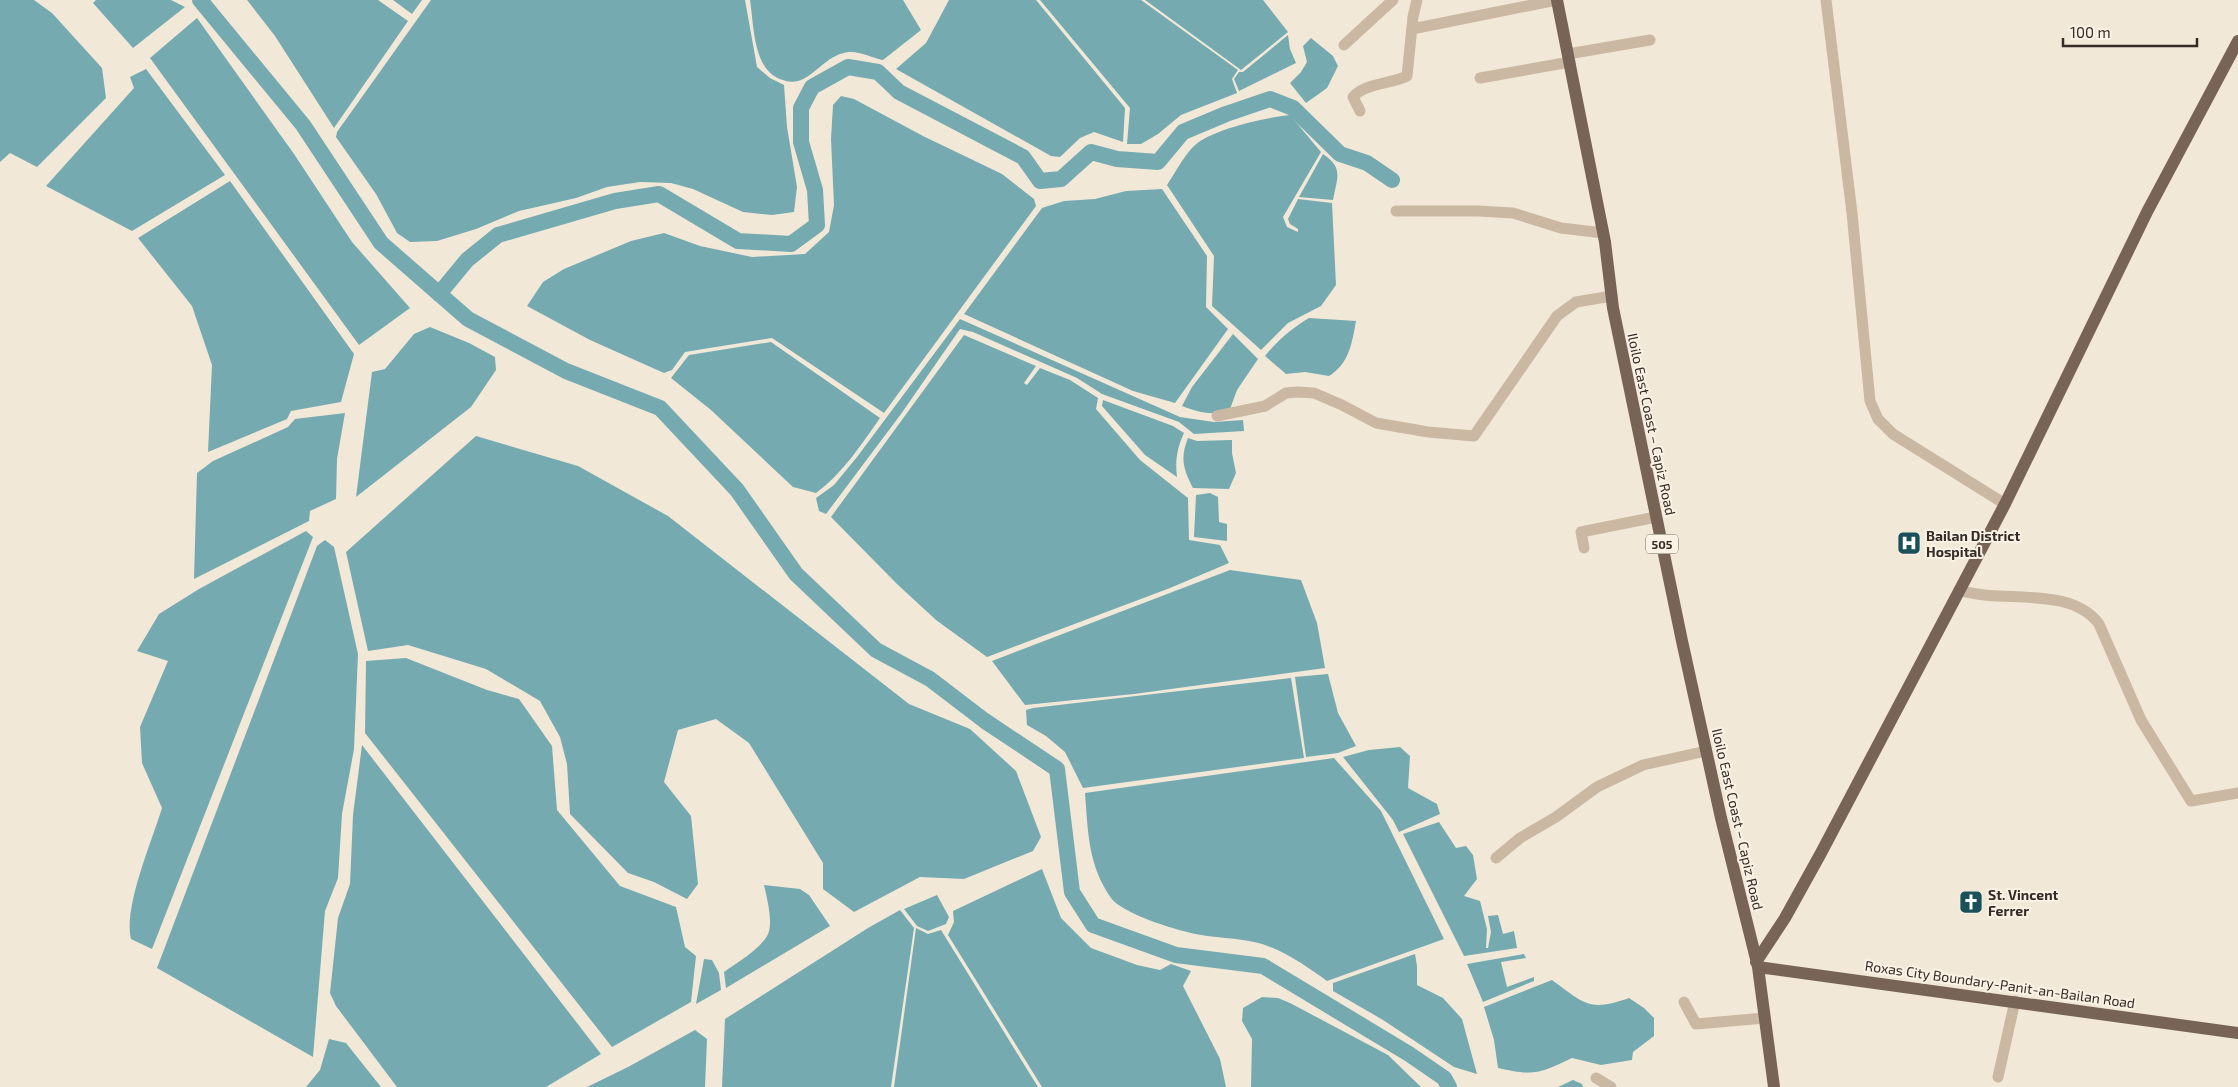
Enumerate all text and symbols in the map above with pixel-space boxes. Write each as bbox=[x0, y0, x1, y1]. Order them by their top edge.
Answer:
scale bar bbox=[2063, 15, 2197, 47]
text: 100 m bbox=[2070, 23, 2111, 41]
street label: Iloilo East Coast – Capiz Road bbox=[1624, 331, 1680, 517]
place label: Bailan District Hospital bbox=[1926, 527, 2020, 560]
hospital icon: Bailan District Hospital bbox=[1896, 530, 1922, 556]
road number: 505 bbox=[1646, 534, 1678, 554]
street label: Iloilo East Coast – Capiz Road bbox=[1709, 727, 1767, 911]
place label: St. Vincent Ferrer bbox=[1988, 886, 2059, 919]
church icon: St. Vincent Ferrer bbox=[1958, 889, 1984, 915]
street label: Roxas City Boundary-Panit-an-Bailan Road bbox=[1864, 957, 2136, 1011]

